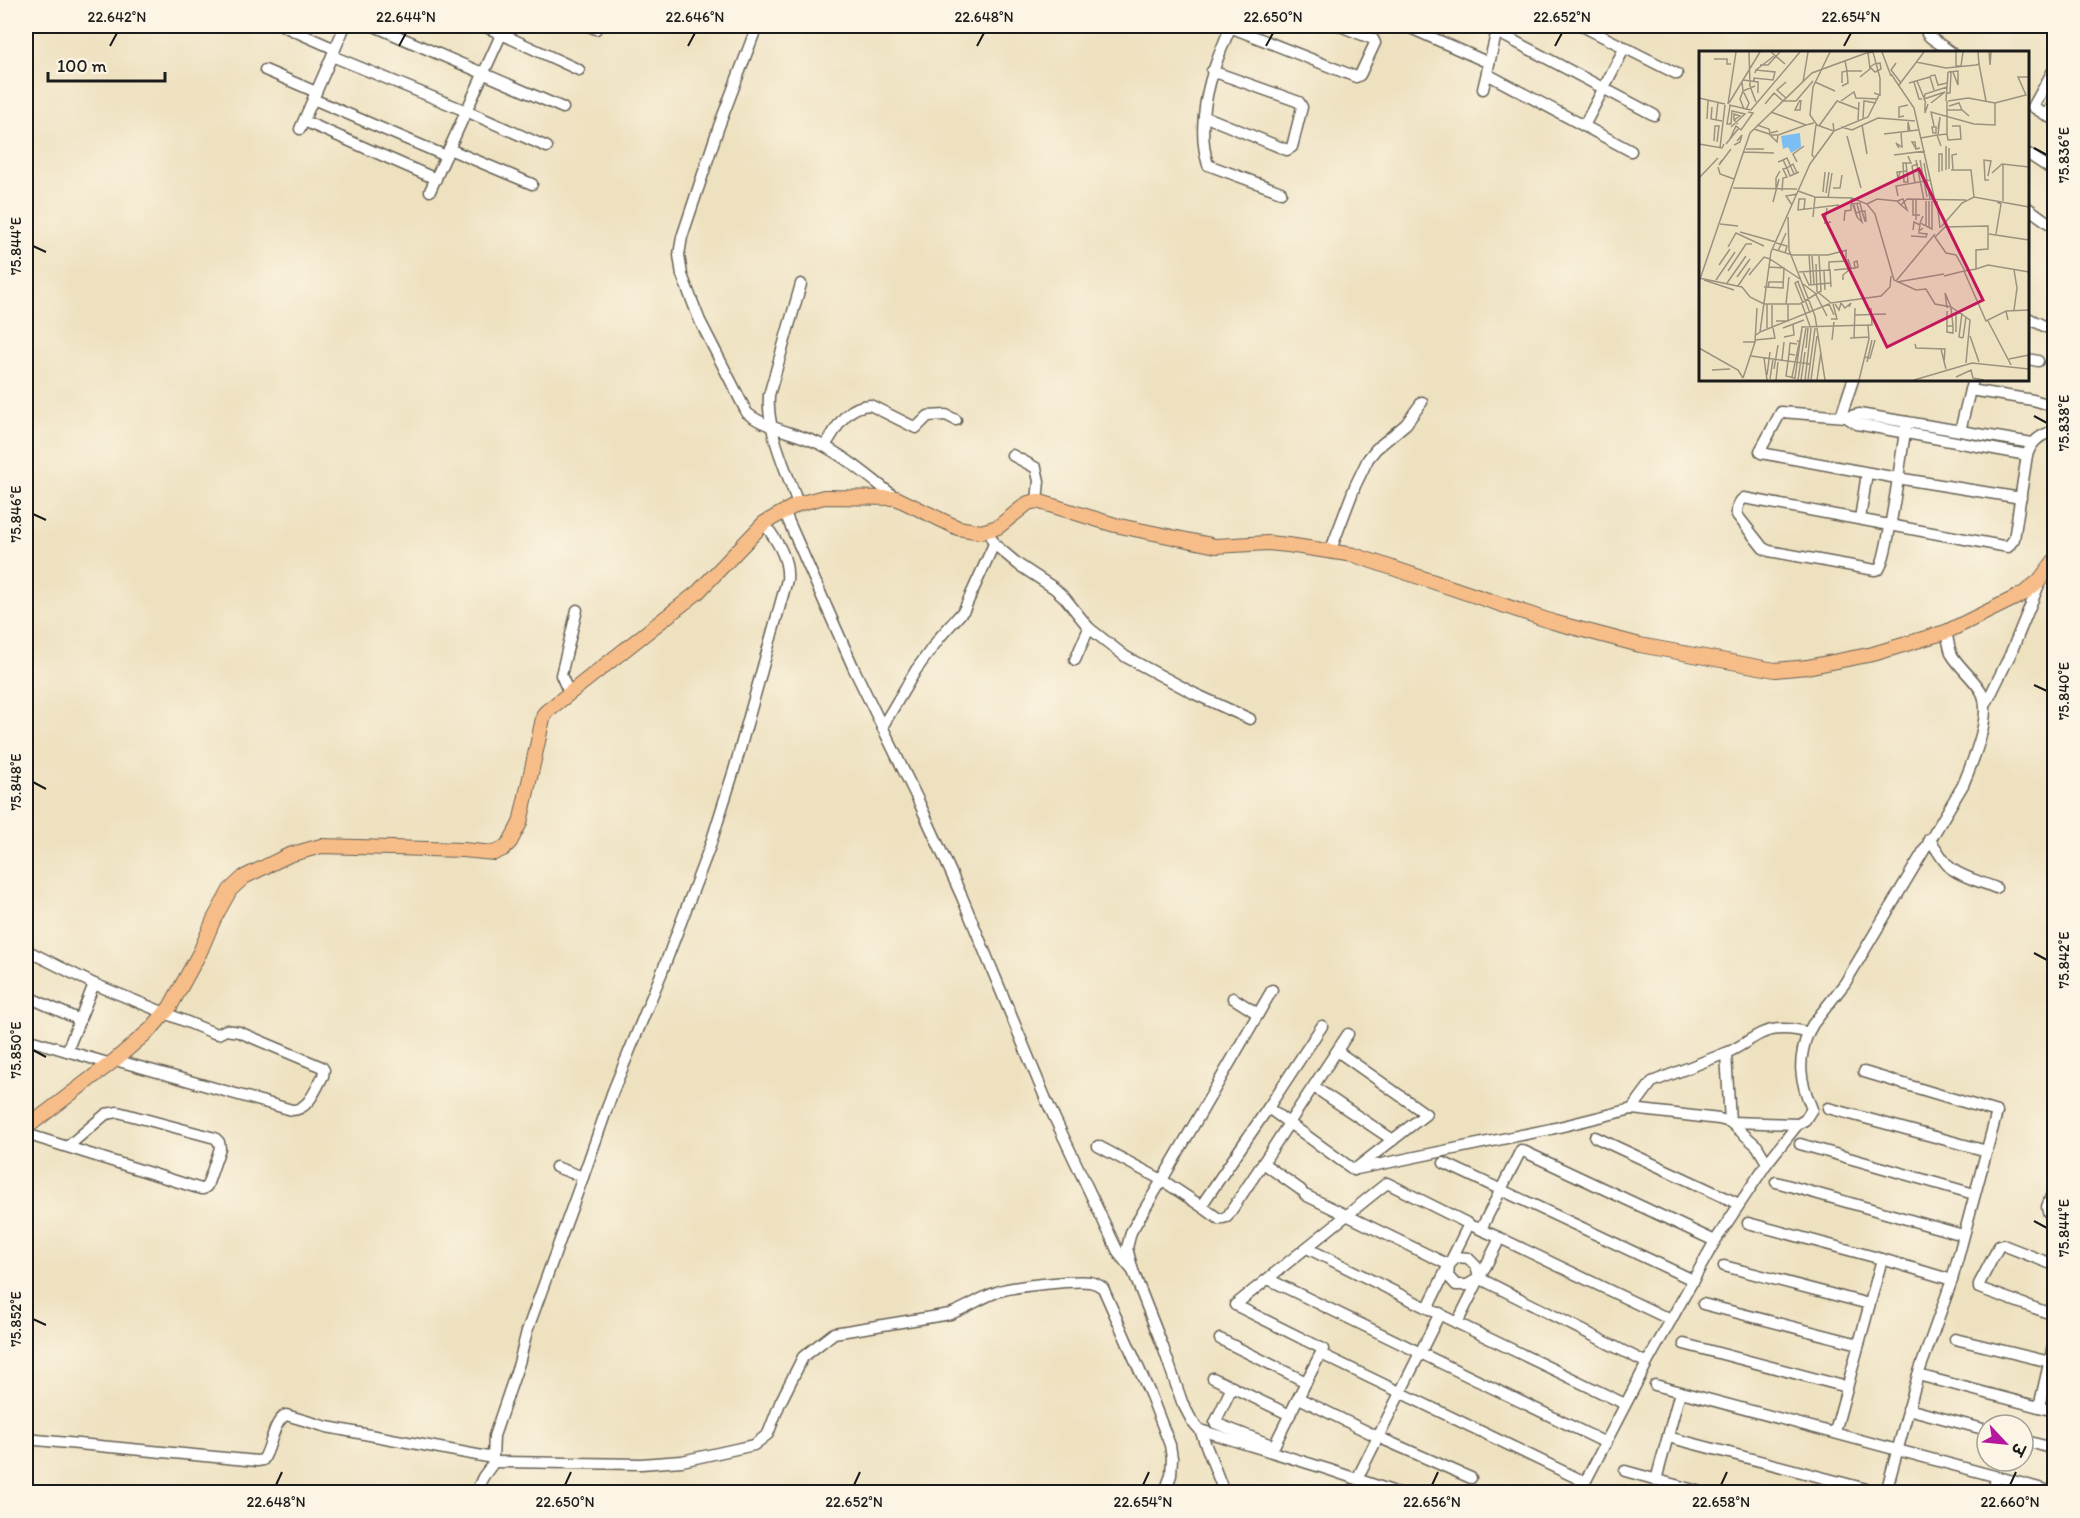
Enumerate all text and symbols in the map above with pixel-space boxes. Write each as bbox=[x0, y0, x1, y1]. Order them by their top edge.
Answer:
text: 22.642°N bbox=[88, 8, 146, 26]
text: 22.644°N bbox=[376, 8, 436, 26]
text: 22.646°N bbox=[666, 8, 724, 26]
text: 22.648°N bbox=[954, 8, 1014, 26]
text: 22.650°N bbox=[1243, 8, 1303, 26]
text: 22.652°N bbox=[1533, 8, 1591, 26]
text: 22.654°N bbox=[1822, 8, 1880, 26]
scale bar bbox=[48, 45, 165, 83]
inset map bbox=[1699, 51, 2029, 381]
text: 100 m bbox=[57, 55, 107, 77]
text: 75.836°E bbox=[2055, 127, 2073, 183]
text: 75.844°E bbox=[7, 217, 25, 275]
text: 75.838°E bbox=[2055, 395, 2073, 451]
text: 75.846°E bbox=[7, 486, 25, 542]
text: 75.840°E bbox=[2055, 662, 2073, 720]
text: 75.848°E bbox=[7, 753, 25, 811]
text: 75.842°E bbox=[2055, 932, 2073, 988]
text: 75.850°E bbox=[7, 1021, 25, 1079]
text: 75.844°E bbox=[2055, 1199, 2073, 1257]
text: 75.852°E bbox=[7, 1291, 25, 1347]
north arrow bbox=[1975, 1413, 2035, 1473]
text: उ bbox=[2007, 1439, 2030, 1460]
text: 22.648°N bbox=[246, 1493, 306, 1511]
text: 22.650°N bbox=[535, 1493, 595, 1511]
text: 22.652°N bbox=[825, 1493, 883, 1511]
text: 22.654°N bbox=[1114, 1493, 1172, 1511]
text: 22.656°N bbox=[1403, 1493, 1461, 1511]
text: 22.658°N bbox=[1692, 1493, 1750, 1511]
text: 22.660°N bbox=[1980, 1493, 2040, 1511]

